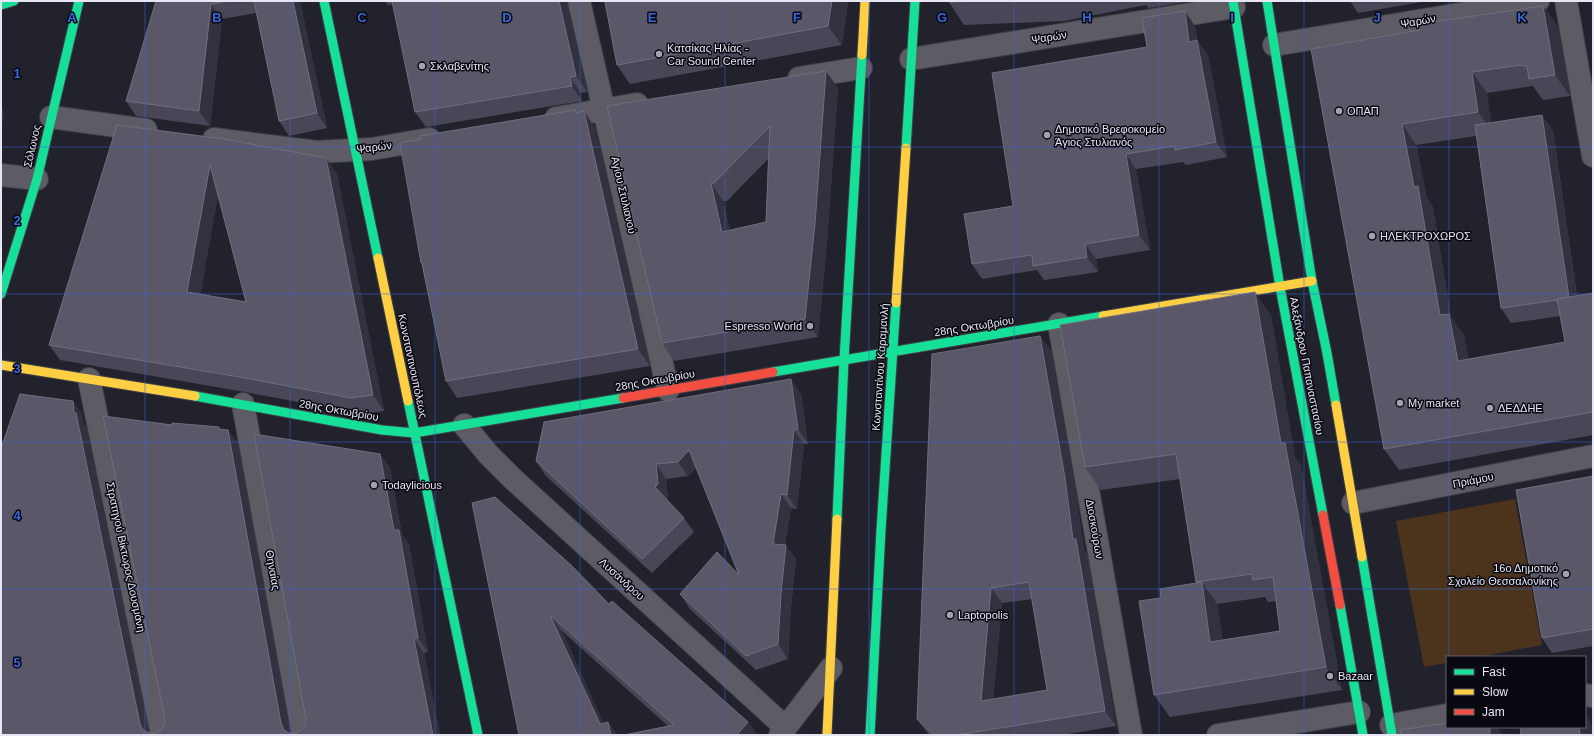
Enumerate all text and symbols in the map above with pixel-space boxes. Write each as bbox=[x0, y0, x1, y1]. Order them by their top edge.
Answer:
text: A bbox=[67, 10, 77, 25]
text: B bbox=[212, 10, 222, 25]
text: C bbox=[357, 10, 367, 25]
text: D bbox=[502, 10, 512, 25]
text: E bbox=[648, 10, 657, 25]
text: F bbox=[793, 10, 801, 25]
text: G bbox=[937, 10, 947, 25]
text: H bbox=[1082, 10, 1092, 25]
text: I bbox=[1230, 10, 1234, 25]
text: J bbox=[1373, 10, 1381, 25]
text: K bbox=[1517, 10, 1527, 25]
street label: Ψαρών bbox=[1399, 12, 1437, 30]
street label: Ψαρών bbox=[1031, 28, 1068, 46]
place label: Κατσίκας Ηλίας - Car Sound Center bbox=[667, 42, 756, 67]
marker: Κατσίκας Ηλίας - Car Sound Center bbox=[654, 49, 664, 59]
place label: Σκλαβενίτης bbox=[430, 60, 489, 72]
marker: Σκλαβενίτης bbox=[417, 61, 427, 71]
text: 1 bbox=[13, 66, 21, 81]
place label: ΟΠΑΠ bbox=[1347, 105, 1379, 117]
marker: ΟΠΑΠ bbox=[1334, 106, 1344, 116]
street label: Σόλωνος bbox=[21, 123, 43, 169]
place label: Δημοτικό Βρεφοκομείο Άγιος Στυλιανός bbox=[1055, 123, 1165, 148]
marker: Δημοτικό Βρεφοκομείο Άγιος Στυλιανός bbox=[1042, 130, 1052, 140]
street label: Ψαρών bbox=[356, 139, 393, 155]
street label: Αγίου Στυλιανού bbox=[609, 155, 639, 235]
text: 2 bbox=[13, 213, 21, 228]
place label: ΗΛΕΚΤΡΟΧΩΡΟΣ bbox=[1380, 230, 1471, 242]
marker: ΗΛΕΚΤΡΟΧΩΡΟΣ bbox=[1367, 231, 1377, 241]
street label: Αλεξάνδρου Παπαναστασίου bbox=[1288, 296, 1326, 436]
street label: Κωνσταντίνου Καραμανλή bbox=[870, 303, 890, 431]
street label: Κωνσταντινουπόλεως bbox=[396, 313, 430, 419]
street label: 28ης Οκτωβρίου bbox=[933, 314, 1015, 338]
place label: Espresso World bbox=[725, 320, 802, 332]
marker: Espresso World bbox=[805, 321, 815, 331]
text: 3 bbox=[13, 361, 21, 376]
street label: 28ης Οκτωβρίου bbox=[614, 367, 696, 393]
street label: 28ης Οκτωβρίου bbox=[298, 397, 380, 423]
place label: My market bbox=[1408, 397, 1459, 409]
marker: My market bbox=[1395, 398, 1405, 408]
place label: ΔΕΔΔΗΕ bbox=[1498, 402, 1543, 414]
marker: ΔΕΔΔΗΕ bbox=[1485, 403, 1495, 413]
street label: Πριάμου bbox=[1451, 470, 1495, 490]
place label: Todaylicious bbox=[382, 479, 442, 491]
marker: Todaylicious bbox=[369, 480, 379, 490]
street label: Στρατηγού Βίκτωρος Δουσμάνη bbox=[104, 481, 148, 633]
street label: Διοσκούρων bbox=[1084, 498, 1106, 560]
text: 4 bbox=[13, 508, 21, 523]
street label: Θηναίας bbox=[264, 549, 282, 591]
street label: Λυσάνδρου bbox=[597, 556, 647, 602]
place label: 16ο Δημοτικό Σχολείο Θεσσαλονίκης bbox=[1448, 562, 1558, 587]
marker: 16ο Δημοτικό Σχολείο Θεσσαλονίκης bbox=[1561, 569, 1571, 579]
place label: Laptopolis bbox=[958, 609, 1009, 621]
marker: Laptopolis bbox=[945, 610, 955, 620]
text: 5 bbox=[13, 655, 21, 670]
legend bbox=[1446, 656, 1586, 728]
text: Fast bbox=[1482, 665, 1506, 679]
place label: Bazaar bbox=[1338, 670, 1373, 682]
marker: Bazaar bbox=[1325, 671, 1335, 681]
text: Slow bbox=[1482, 685, 1508, 699]
text: Jam bbox=[1482, 705, 1505, 719]

